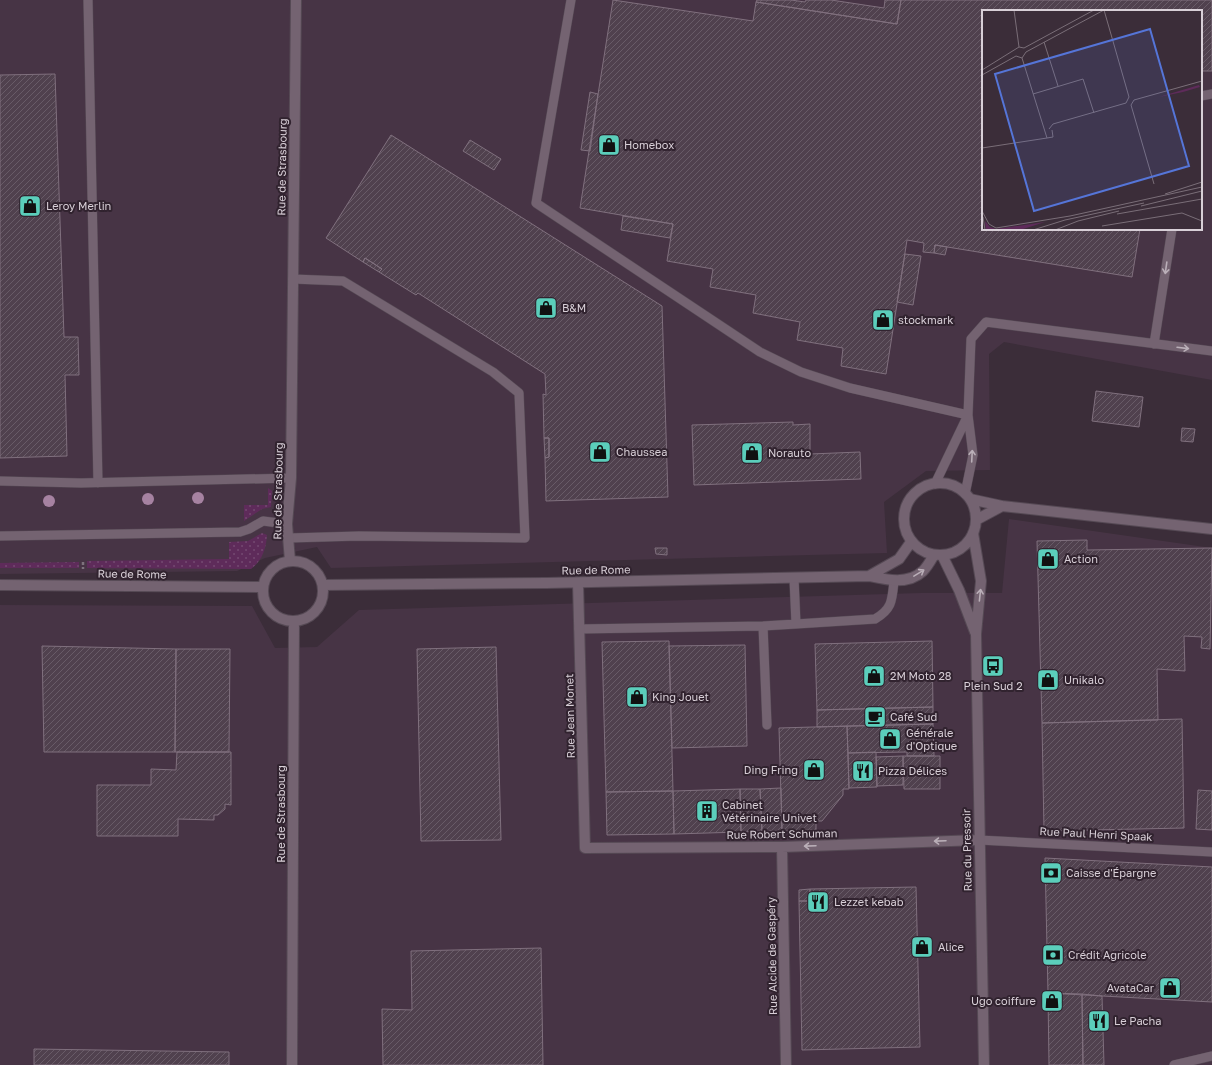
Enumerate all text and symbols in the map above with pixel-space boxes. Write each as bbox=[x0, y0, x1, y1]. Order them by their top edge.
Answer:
inset map bbox=[982, 10, 1202, 230]
street label: Rue de Strasbourg bbox=[274, 118, 289, 216]
shop icon: Homebox bbox=[596, 132, 622, 158]
place label: Homebox bbox=[624, 138, 674, 151]
shop icon: Leroy Merlin bbox=[17, 193, 43, 219]
place label: Leroy Merlin bbox=[46, 199, 111, 212]
one-way arrow bbox=[1162, 261, 1170, 274]
shop icon: B&M bbox=[533, 295, 559, 321]
place label: B&M bbox=[562, 301, 586, 314]
shop icon: stockmark bbox=[870, 307, 896, 333]
place label: stockmark bbox=[898, 313, 954, 326]
one-way arrow bbox=[1176, 344, 1189, 352]
shop icon: Chaussea bbox=[587, 439, 613, 465]
shop icon: Norauto bbox=[739, 440, 765, 466]
street label: Rue de Strasbourg bbox=[270, 442, 285, 540]
place label: Chaussea bbox=[616, 445, 667, 458]
place label: Norauto bbox=[768, 446, 811, 459]
one-way arrow bbox=[968, 450, 975, 463]
shop icon: Action bbox=[1035, 546, 1061, 572]
place label: Action bbox=[1064, 552, 1098, 565]
street label: Rue de Rome bbox=[561, 562, 631, 577]
street label: Rue de Rome bbox=[97, 566, 167, 581]
one-way arrow bbox=[913, 568, 924, 577]
one-way arrow bbox=[976, 589, 983, 602]
bus stop icon: Plein Sud 2 bbox=[980, 653, 1006, 679]
shop icon: 2M Moto 28 bbox=[861, 663, 887, 689]
shop icon: Unikalo bbox=[1035, 667, 1061, 693]
place label: 2M Moto 28 bbox=[890, 669, 952, 682]
street label: Rue Jean Monet bbox=[562, 673, 577, 759]
place label: Unikalo bbox=[1064, 673, 1104, 686]
place label: Plein Sud 2 bbox=[963, 679, 1023, 692]
shop icon: King Jouet bbox=[624, 684, 650, 710]
place label: King Jouet bbox=[652, 690, 709, 703]
cafe icon: Café Sud bbox=[862, 704, 888, 730]
place label: Café Sud bbox=[890, 710, 937, 723]
shop icon: Générale d'Optique bbox=[877, 726, 903, 752]
place label: Générale d'Optique bbox=[906, 726, 957, 752]
shop icon: Ding Fring bbox=[801, 757, 827, 783]
restaurant icon: Pizza Délices bbox=[850, 758, 876, 784]
place label: Ding Fring bbox=[744, 763, 798, 776]
place label: Pizza Délices bbox=[878, 764, 947, 777]
street label: Rue de Strasbourg bbox=[274, 765, 287, 863]
building icon: Cabinet Vétérinaire Univet bbox=[694, 798, 720, 824]
place label: Cabinet Vétérinaire Univet bbox=[722, 798, 817, 824]
street label: Rue du Pressoir bbox=[959, 808, 974, 891]
street label: Rue Paul Henri Spaak bbox=[1039, 824, 1153, 843]
street label: Rue Robert Schuman bbox=[726, 826, 838, 841]
one-way arrow bbox=[934, 837, 947, 845]
one-way arrow bbox=[804, 842, 817, 849]
bank icon: Caisse d'Épargne bbox=[1038, 860, 1064, 886]
place label: Caisse d'Épargne bbox=[1066, 866, 1156, 879]
restaurant icon: Lezzet kebab bbox=[805, 889, 831, 915]
place label: Lezzet kebab bbox=[834, 895, 904, 908]
street label: Rue Alcide de Gaspéry bbox=[764, 897, 779, 1015]
shop icon: Alice bbox=[909, 934, 935, 960]
place label: Alice bbox=[938, 940, 964, 953]
bank icon: Crédit Agricole bbox=[1040, 942, 1066, 968]
place label: Crédit Agricole bbox=[1068, 948, 1147, 961]
shop icon: AvataCar bbox=[1157, 975, 1183, 1001]
place label: AvataCar bbox=[1107, 981, 1155, 994]
shop icon: Ugo coiffure bbox=[1039, 988, 1065, 1014]
place label: Ugo coiffure bbox=[971, 994, 1036, 1007]
restaurant icon: Le Pacha bbox=[1086, 1008, 1112, 1034]
place label: Le Pacha bbox=[1114, 1014, 1162, 1027]

